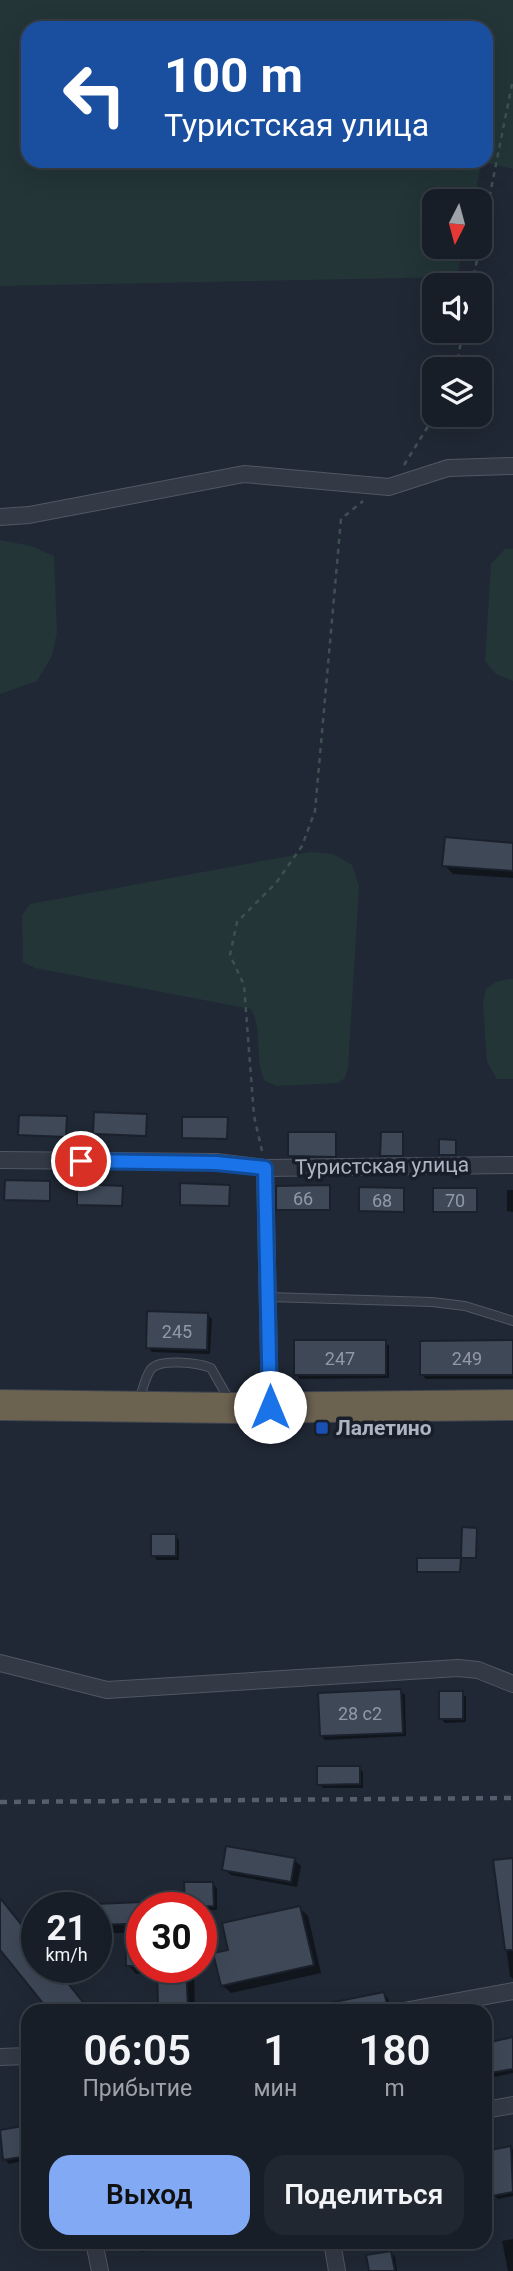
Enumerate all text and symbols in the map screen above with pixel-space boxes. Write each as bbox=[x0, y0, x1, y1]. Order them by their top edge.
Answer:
text: 100 m bbox=[164, 47, 303, 104]
icon: left bbox=[49, 49, 140, 140]
text: Туристская улица bbox=[164, 106, 429, 144]
north arrow bbox=[422, 189, 492, 259]
map controls bbox=[422, 189, 492, 427]
button: sound bbox=[422, 273, 492, 343]
button: layers bbox=[422, 357, 492, 427]
pin bbox=[51, 1131, 111, 1191]
icon: arrive bbox=[62, 1142, 100, 1180]
street label: Туристская улица bbox=[295, 1152, 469, 1180]
house number: 66 bbox=[293, 1188, 313, 1209]
house number: 68 bbox=[372, 1190, 392, 1211]
house number: 70 bbox=[445, 1190, 465, 1211]
house number: 245 bbox=[162, 1321, 192, 1342]
house number: 247 bbox=[325, 1348, 355, 1369]
house number: 249 bbox=[452, 1348, 482, 1369]
position arrow bbox=[233, 1370, 307, 1444]
place label: Лалетино bbox=[336, 1416, 432, 1440]
marker: Лалетино bbox=[314, 1420, 330, 1436]
house number: 28 с2 bbox=[338, 1703, 382, 1724]
speed limit sign: 30 bbox=[126, 1892, 217, 1983]
text: 21 bbox=[46, 1908, 87, 1949]
text: km/h bbox=[45, 1944, 88, 1965]
text: 06:05 bbox=[84, 2026, 191, 2075]
text: 1 bbox=[263, 2026, 287, 2075]
text: 180 bbox=[359, 2026, 431, 2075]
text: Прибытие bbox=[82, 2075, 192, 2102]
text: мин bbox=[254, 2075, 297, 2102]
text: m bbox=[385, 2075, 405, 2102]
button: Выход bbox=[49, 2155, 250, 2235]
button: Поделиться bbox=[264, 2155, 464, 2235]

